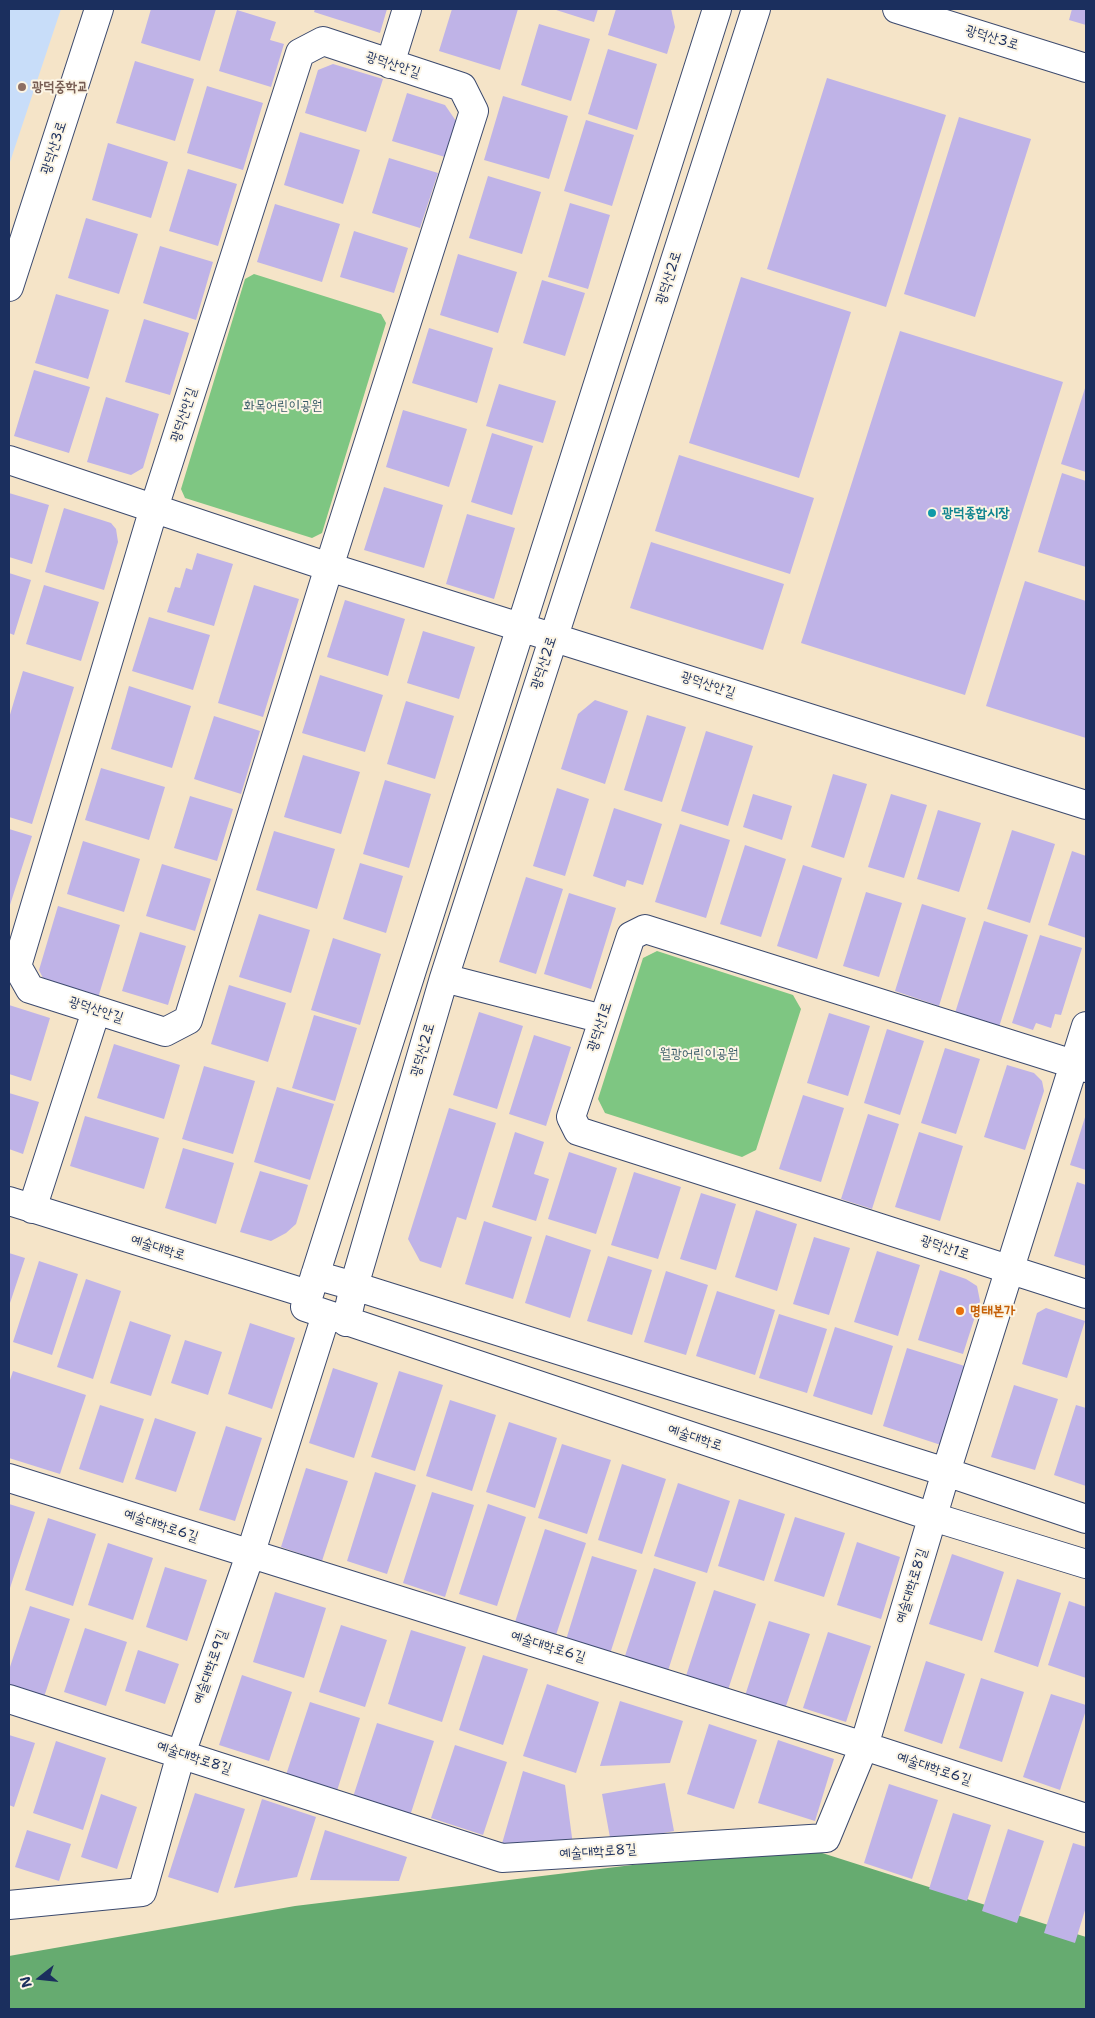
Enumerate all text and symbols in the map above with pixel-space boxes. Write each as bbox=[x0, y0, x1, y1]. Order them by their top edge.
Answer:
street label: 광덕산3로 bbox=[963, 22, 1021, 54]
street label: 광덕산안길 bbox=[364, 48, 422, 82]
place label: 광덕중학교 bbox=[32, 79, 88, 95]
marker: 광덕중학교 bbox=[16, 81, 28, 93]
street label: 광덕산3로 bbox=[38, 119, 70, 177]
street label: 광덕산2로 bbox=[653, 249, 685, 307]
street label: 광덕산안길 bbox=[167, 386, 201, 444]
park label: 화목어린이공원 bbox=[244, 398, 322, 414]
place label: 광덕종합시장 bbox=[942, 505, 1010, 521]
marker: 광덕종합시장 bbox=[926, 507, 938, 519]
street label: 광덕산2로 bbox=[528, 634, 560, 692]
street label: 광덕산안길 bbox=[679, 668, 737, 702]
street label: 광덕산안길 bbox=[67, 993, 125, 1027]
street label: 광덕산1로 bbox=[584, 1000, 616, 1054]
street label: 광덕산2로 bbox=[407, 1021, 439, 1079]
park label: 월광어린이공원 bbox=[660, 1046, 738, 1062]
street label: 예술대학로 bbox=[129, 1232, 187, 1264]
street label: 광덕산1로 bbox=[918, 1232, 972, 1264]
place label: 명태본가 bbox=[970, 1303, 1015, 1319]
marker: 명태본가 bbox=[954, 1305, 966, 1317]
street label: 예술대학로 bbox=[666, 1421, 724, 1455]
street label: 예술대학로6길 bbox=[122, 1506, 200, 1546]
street label: 예술대학로8길 bbox=[893, 1547, 931, 1625]
street label: 예술대학로9길 bbox=[190, 1628, 232, 1706]
street label: 예술대학로6길 bbox=[509, 1628, 587, 1666]
street label: 예술대학로8길 bbox=[155, 1738, 233, 1778]
street label: 예술대학로6길 bbox=[895, 1749, 973, 1789]
street label: 예술대학로8길 bbox=[559, 1841, 637, 1863]
north arrow bbox=[15, 1953, 65, 2003]
text: N bbox=[15, 1974, 36, 1990]

